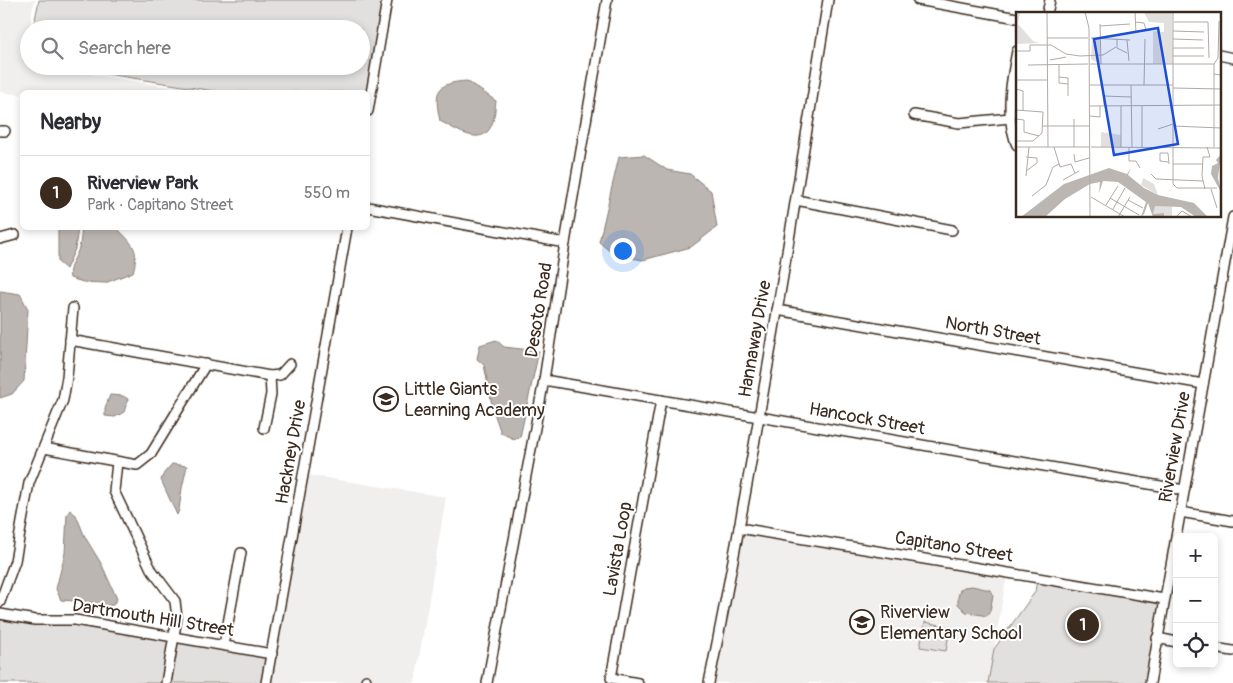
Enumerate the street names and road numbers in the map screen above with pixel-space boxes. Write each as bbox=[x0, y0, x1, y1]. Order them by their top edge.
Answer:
street label: Desoto Road bbox=[520, 261, 558, 359]
street label: Hannaway Drive bbox=[733, 279, 777, 399]
street label: North Street bbox=[943, 311, 1043, 351]
street label: Riverview Drive bbox=[1154, 390, 1196, 504]
street label: Hancock Street bbox=[807, 397, 928, 441]
street label: Hackney Drive bbox=[271, 398, 312, 506]
street label: Lavista Loop bbox=[598, 500, 638, 598]
street label: Capitano Street bbox=[893, 526, 1015, 568]
street label: Dartmouth Hill Street bbox=[70, 594, 236, 642]

